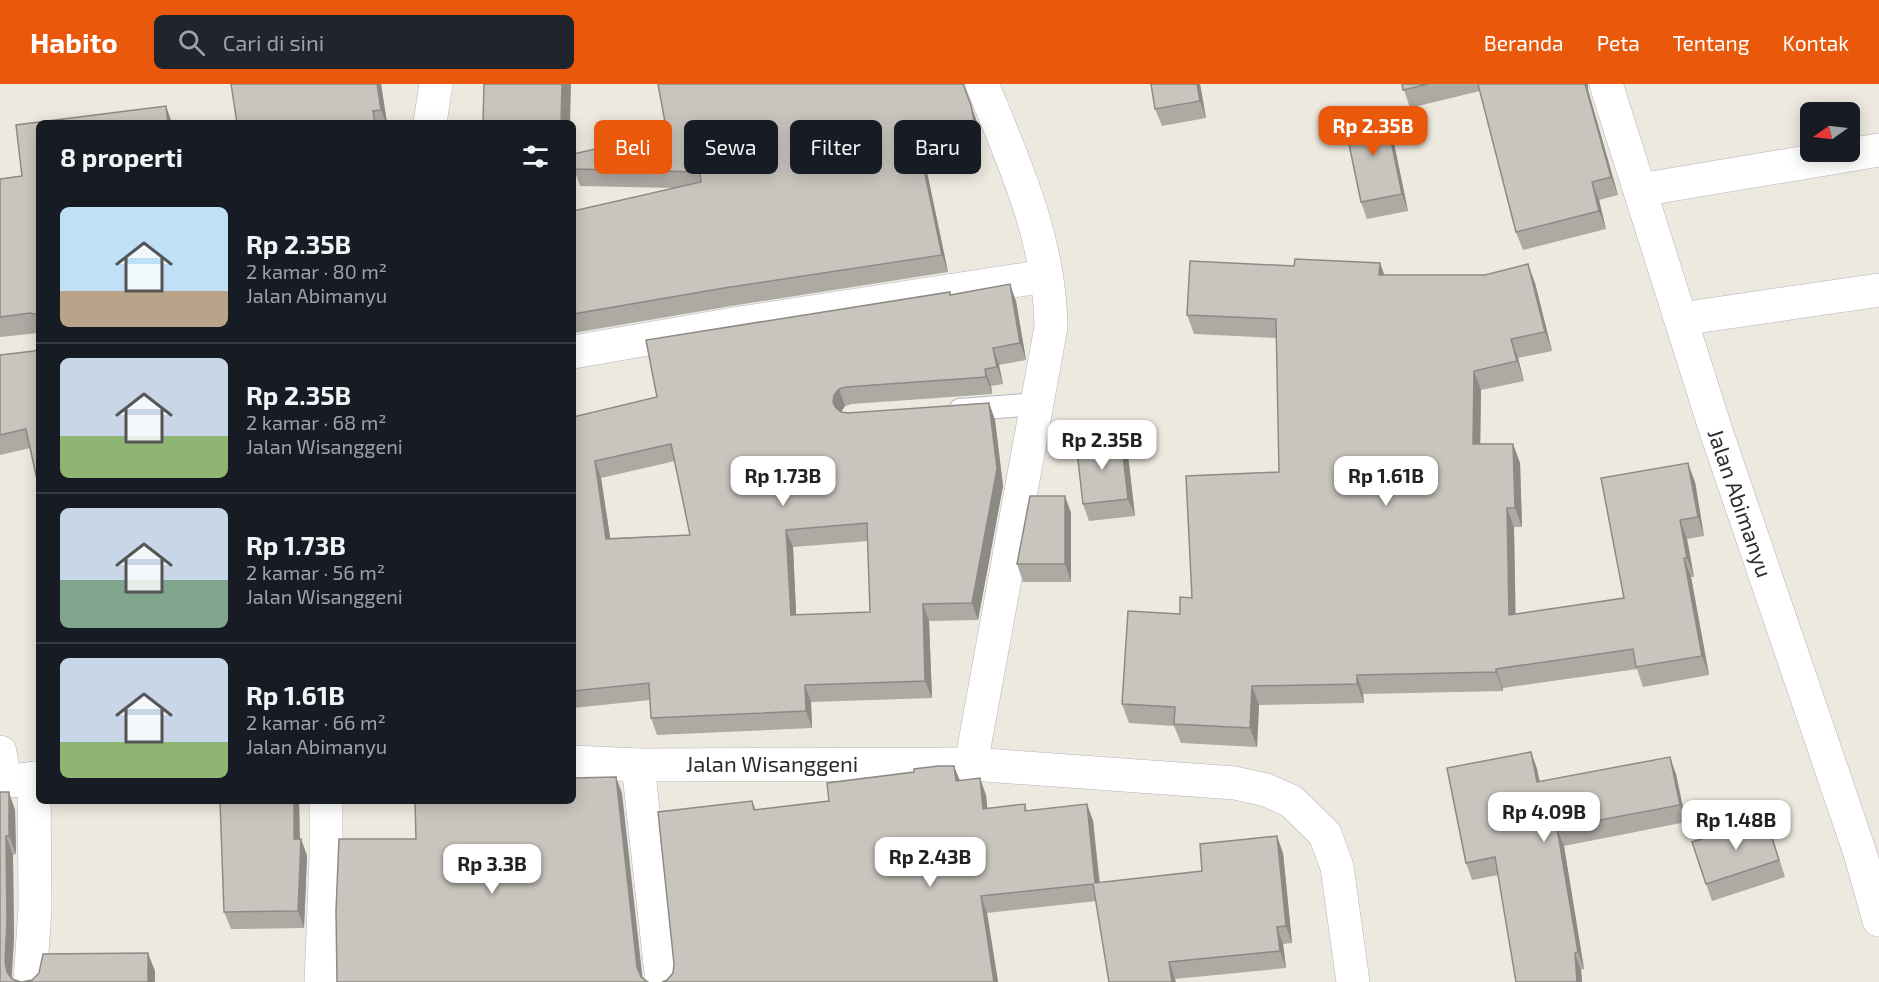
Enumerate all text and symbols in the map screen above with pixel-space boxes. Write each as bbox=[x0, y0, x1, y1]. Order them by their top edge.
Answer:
search box bbox=[154, 15, 574, 69]
text: Habito bbox=[30, 25, 118, 59]
icon: search bbox=[175, 26, 208, 59]
text: Cari di sini bbox=[223, 29, 324, 55]
text: Beranda bbox=[1484, 30, 1564, 55]
text: Peta bbox=[1597, 30, 1640, 55]
text: Tentang bbox=[1673, 30, 1750, 55]
text: Kontak bbox=[1783, 30, 1849, 55]
north arrow bbox=[1800, 102, 1860, 162]
map controls bbox=[1800, 102, 1860, 162]
pin: Rp 2.35B bbox=[1311, 106, 1435, 157]
text: Rp 2.35B bbox=[1333, 113, 1413, 137]
chip: Beli bbox=[594, 120, 672, 174]
chip: Sewa bbox=[684, 120, 778, 174]
chip: Filter bbox=[790, 120, 882, 174]
chip: Baru bbox=[894, 120, 981, 174]
icon: filters bbox=[519, 140, 552, 173]
text: 8 properti bbox=[60, 141, 183, 172]
text: Rp 2.35B bbox=[246, 228, 351, 259]
icon: home bbox=[108, 231, 180, 303]
text: 2 kamar · 80 m² bbox=[246, 259, 387, 283]
text: Jalan Abimanyu bbox=[246, 283, 387, 307]
text: Rp 2.35B bbox=[246, 379, 351, 410]
icon: home bbox=[108, 382, 180, 454]
text: 2 kamar · 68 m² bbox=[246, 410, 386, 434]
pin: Rp 2.35B bbox=[1040, 420, 1164, 471]
street label: Jalan Abimanyu bbox=[1703, 425, 1779, 580]
text: Rp 2.35B bbox=[1062, 427, 1142, 451]
text: Jalan Wisanggeni bbox=[246, 434, 403, 458]
pin: Rp 1.73B bbox=[721, 456, 845, 507]
pin: Rp 1.61B bbox=[1324, 456, 1448, 507]
text: Rp 1.73B bbox=[745, 463, 821, 487]
text: Rp 1.61B bbox=[1348, 463, 1424, 487]
text: Rp 1.73B bbox=[246, 529, 346, 560]
icon: home bbox=[108, 532, 180, 604]
text: 2 kamar · 56 m² bbox=[246, 560, 385, 584]
text: Jalan Wisanggeni bbox=[246, 584, 403, 608]
text: Rp 1.61B bbox=[246, 679, 345, 710]
icon: home bbox=[108, 682, 180, 754]
text: 2 kamar · 66 m² bbox=[246, 710, 386, 734]
text: Jalan Abimanyu bbox=[246, 734, 387, 758]
street label: Jalan Wisanggeni bbox=[686, 750, 858, 776]
pin: Rp 4.09B bbox=[1482, 792, 1606, 843]
text: Rp 4.09B bbox=[1502, 799, 1586, 823]
pin: Rp 1.48B bbox=[1674, 800, 1798, 851]
text: Rp 1.48B bbox=[1696, 807, 1776, 831]
pin: Rp 2.43B bbox=[868, 837, 992, 888]
pin: Rp 3.3B bbox=[437, 844, 547, 895]
text: Rp 2.43B bbox=[889, 844, 971, 868]
text: Rp 3.3B bbox=[457, 851, 527, 875]

